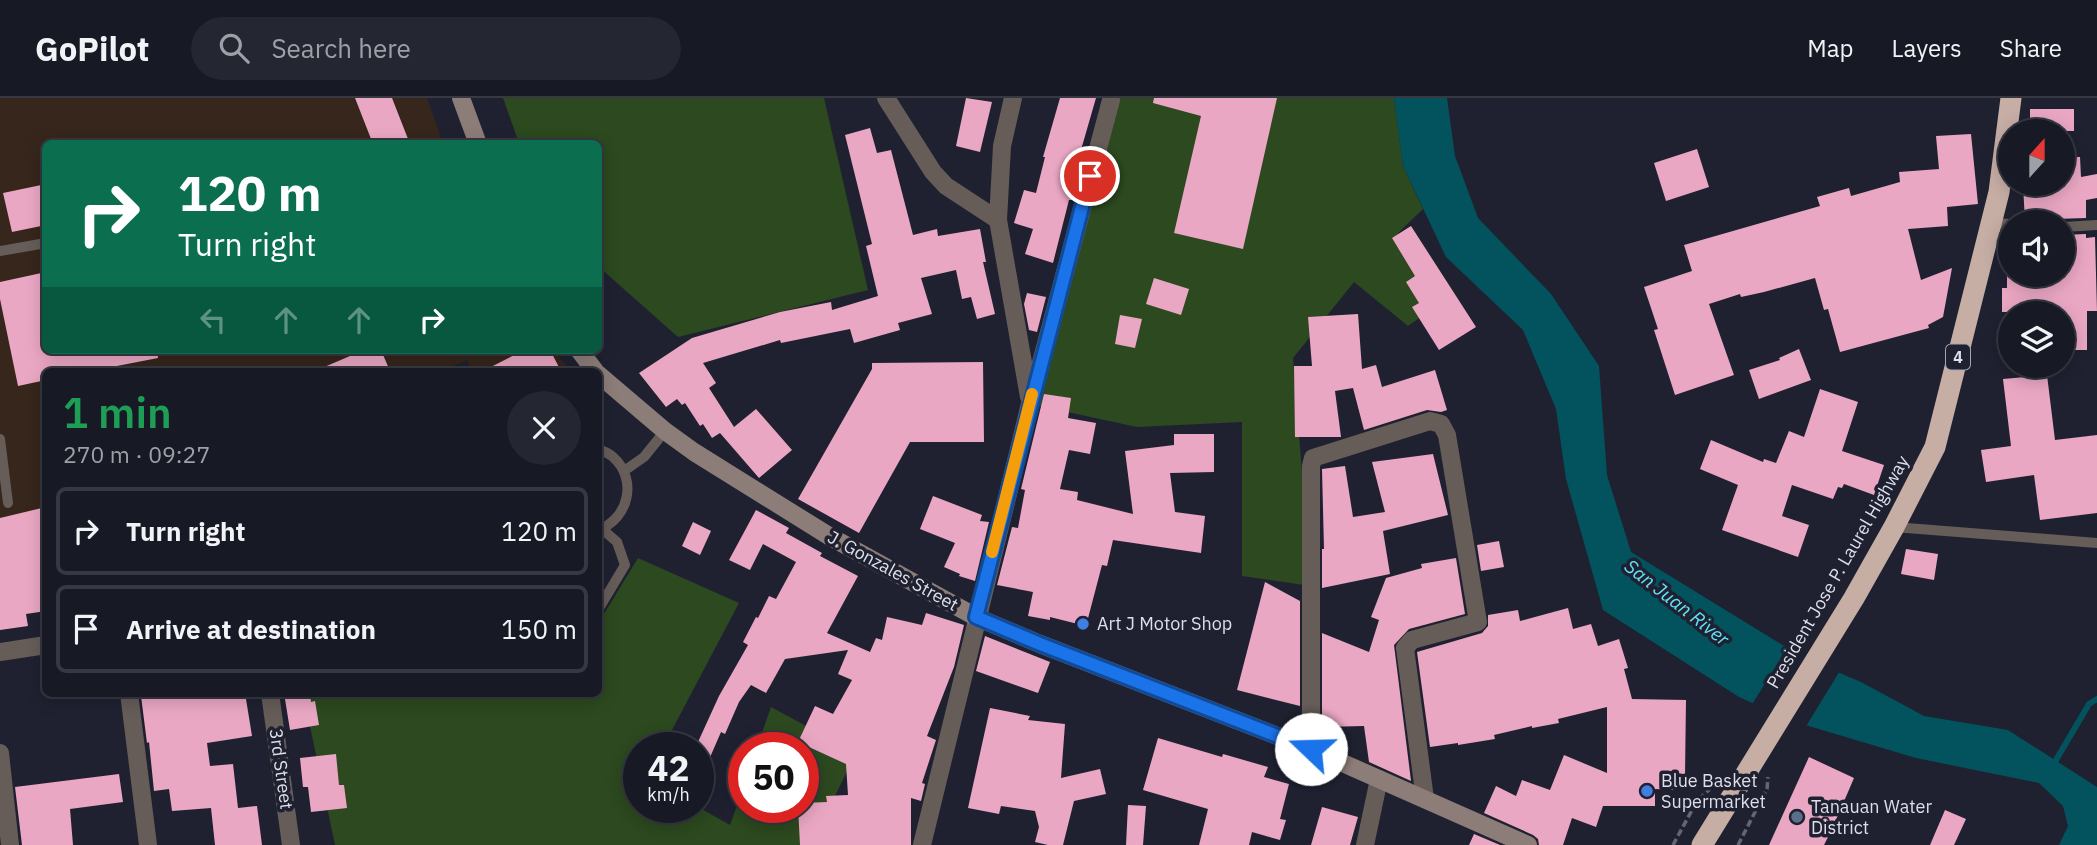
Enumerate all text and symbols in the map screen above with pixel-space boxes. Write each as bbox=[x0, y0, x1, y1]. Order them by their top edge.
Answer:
search box bbox=[191, 17, 681, 80]
text: GoPilot bbox=[35, 27, 149, 70]
icon: search bbox=[215, 29, 253, 67]
text: Search here bbox=[271, 31, 411, 65]
text: Map bbox=[1807, 32, 1854, 64]
text: Layers bbox=[1892, 32, 1962, 64]
text: Share bbox=[2000, 32, 2062, 64]
north arrow bbox=[1998, 119, 2076, 196]
map controls bbox=[1998, 119, 2075, 378]
pin bbox=[1060, 146, 1120, 206]
icon: arrive bbox=[1071, 157, 1109, 195]
text: 120 m bbox=[178, 161, 322, 224]
icon: right bbox=[63, 168, 154, 259]
button: sound bbox=[1998, 210, 2075, 287]
text: Turn right bbox=[178, 223, 316, 265]
icon: left bbox=[194, 301, 232, 339]
icon: ahead bbox=[267, 301, 305, 339]
icon: ahead bbox=[340, 301, 378, 339]
icon: right bbox=[413, 301, 451, 339]
button: layers bbox=[1998, 301, 2075, 378]
road number: 4 bbox=[1946, 344, 1970, 370]
text: 1 min bbox=[63, 385, 172, 440]
button: close bbox=[507, 391, 581, 465]
text: 270 m · 09:27 bbox=[63, 439, 210, 469]
street label: President Jose P. Laurel Highway bbox=[1761, 451, 1914, 692]
icon: right bbox=[67, 512, 105, 550]
text: Turn right bbox=[126, 514, 245, 548]
text: 120 m bbox=[501, 514, 577, 548]
street label: J. Gonzales Street bbox=[824, 525, 963, 616]
water label: San Juan River bbox=[1620, 554, 1735, 651]
icon: arrive bbox=[67, 610, 105, 648]
text: Arrive at destination bbox=[126, 612, 376, 646]
text: 150 m bbox=[501, 612, 577, 646]
place label: Art J Motor Shop bbox=[1097, 612, 1232, 635]
marker: Art J Motor Shop bbox=[1075, 616, 1091, 632]
position arrow bbox=[1274, 712, 1348, 786]
street label: 3rd Street bbox=[264, 727, 299, 811]
speed limit sign: 50 bbox=[728, 732, 819, 823]
text: 42 bbox=[647, 745, 690, 791]
place label: Blue Basket Supermarket bbox=[1661, 769, 1766, 813]
text: km/h bbox=[647, 783, 690, 806]
marker: Blue Basket Supermarket bbox=[1639, 783, 1655, 799]
place label: Tanauan Water District bbox=[1811, 795, 1932, 839]
marker: Tanauan Water District bbox=[1789, 809, 1805, 825]

